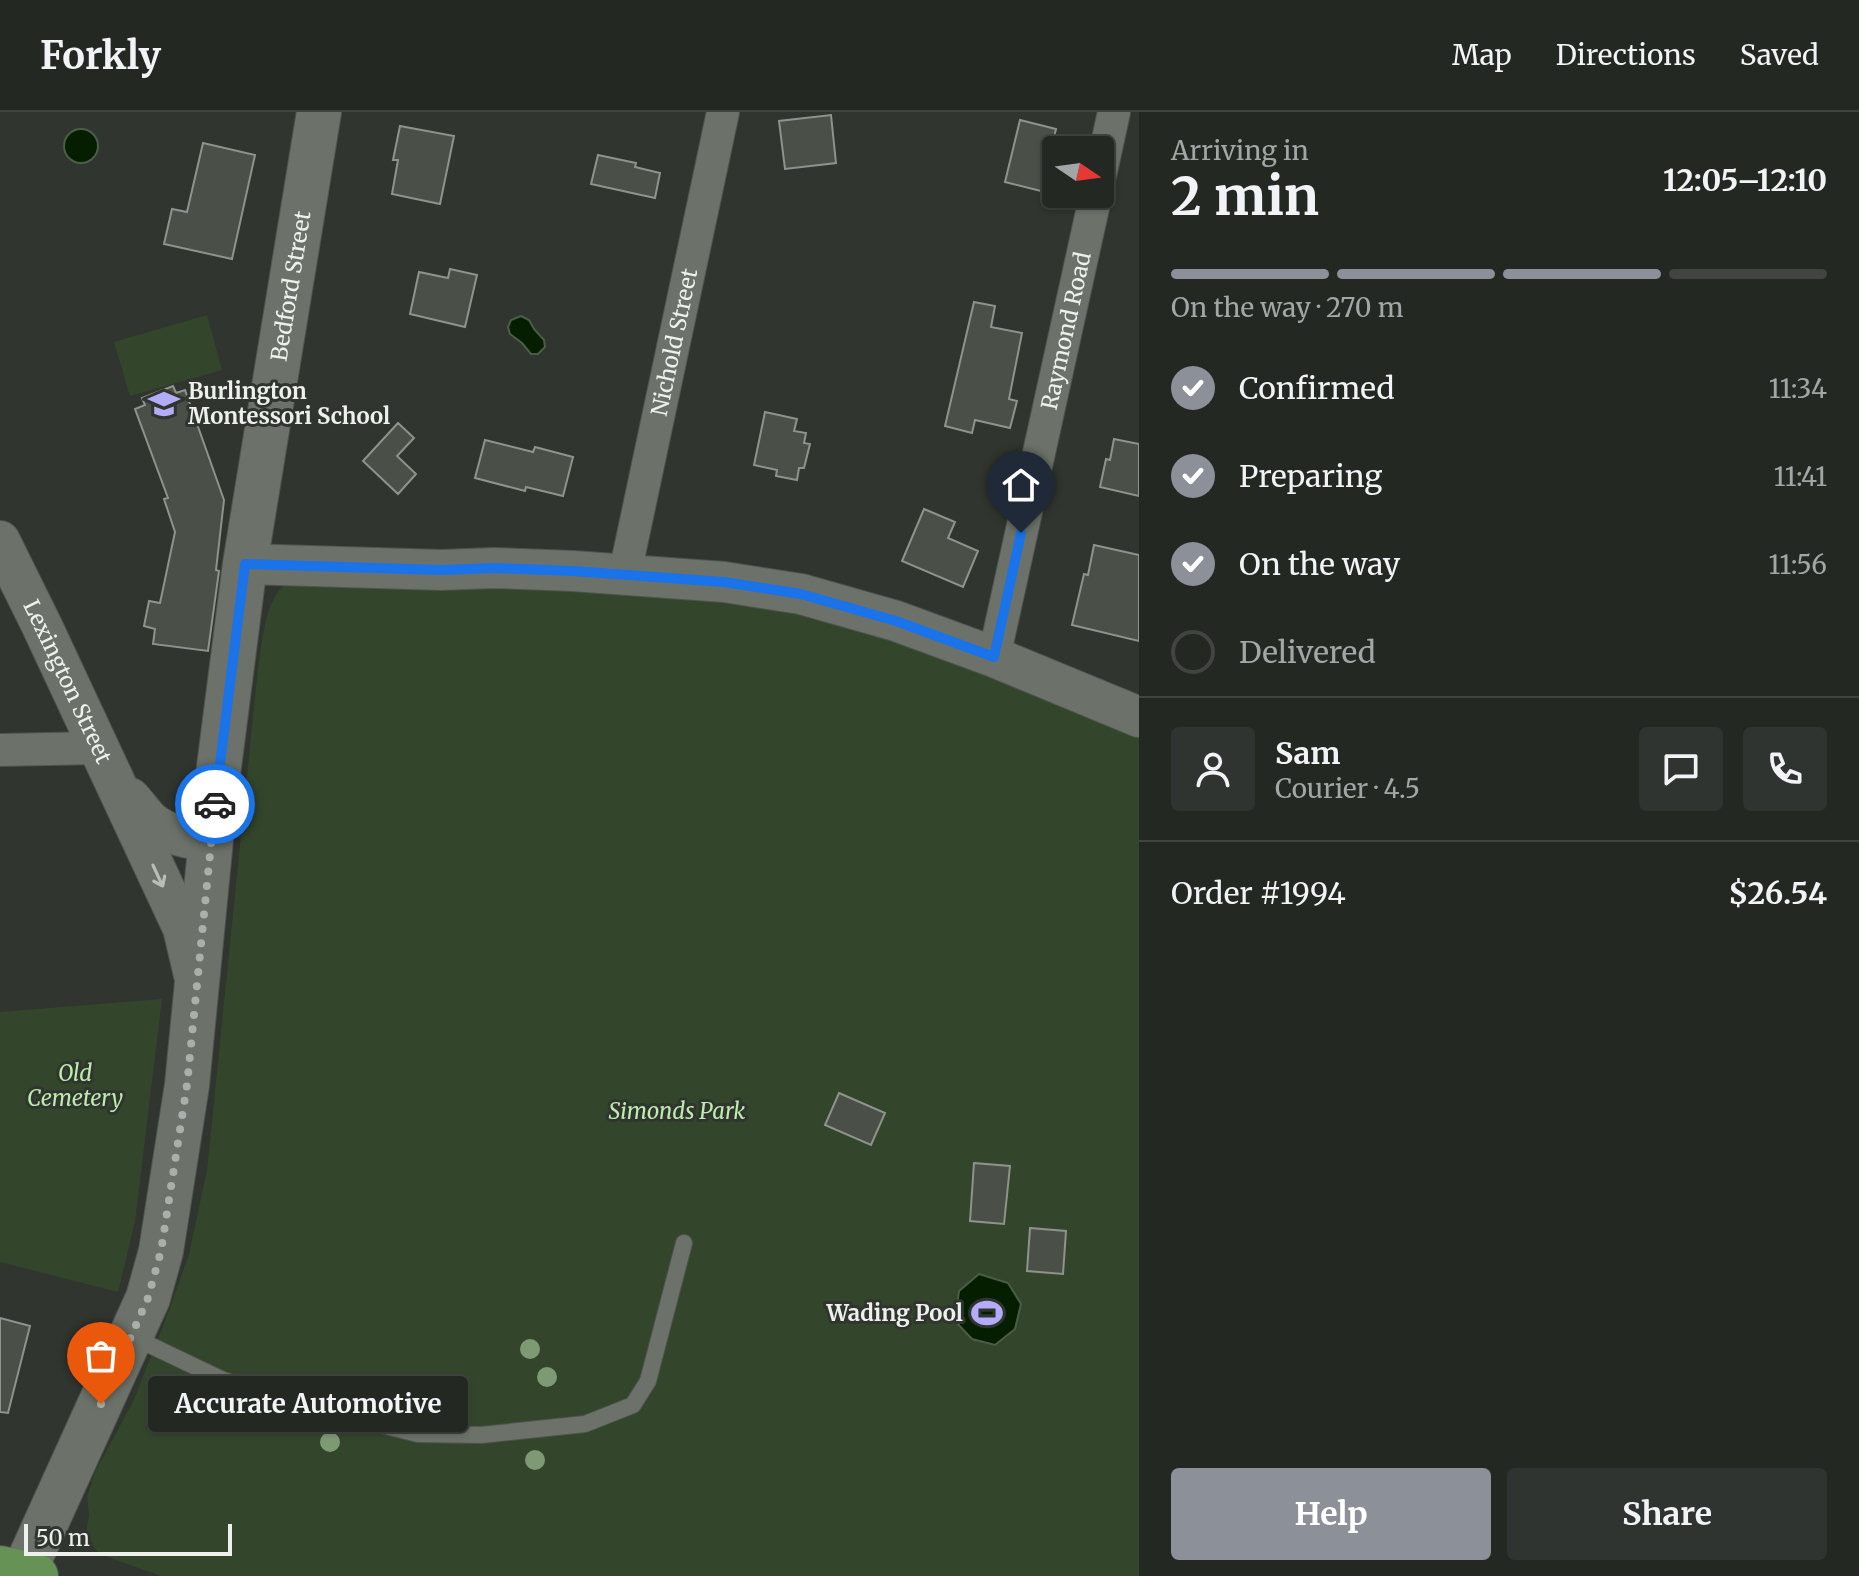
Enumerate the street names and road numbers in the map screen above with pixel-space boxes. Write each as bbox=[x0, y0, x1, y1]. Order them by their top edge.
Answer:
street label: Bedford Street bbox=[264, 208, 317, 363]
street label: Raymond Road bbox=[1035, 249, 1097, 412]
street label: Nichold Street bbox=[645, 265, 703, 418]
street label: Lexington Street bbox=[17, 595, 118, 768]

